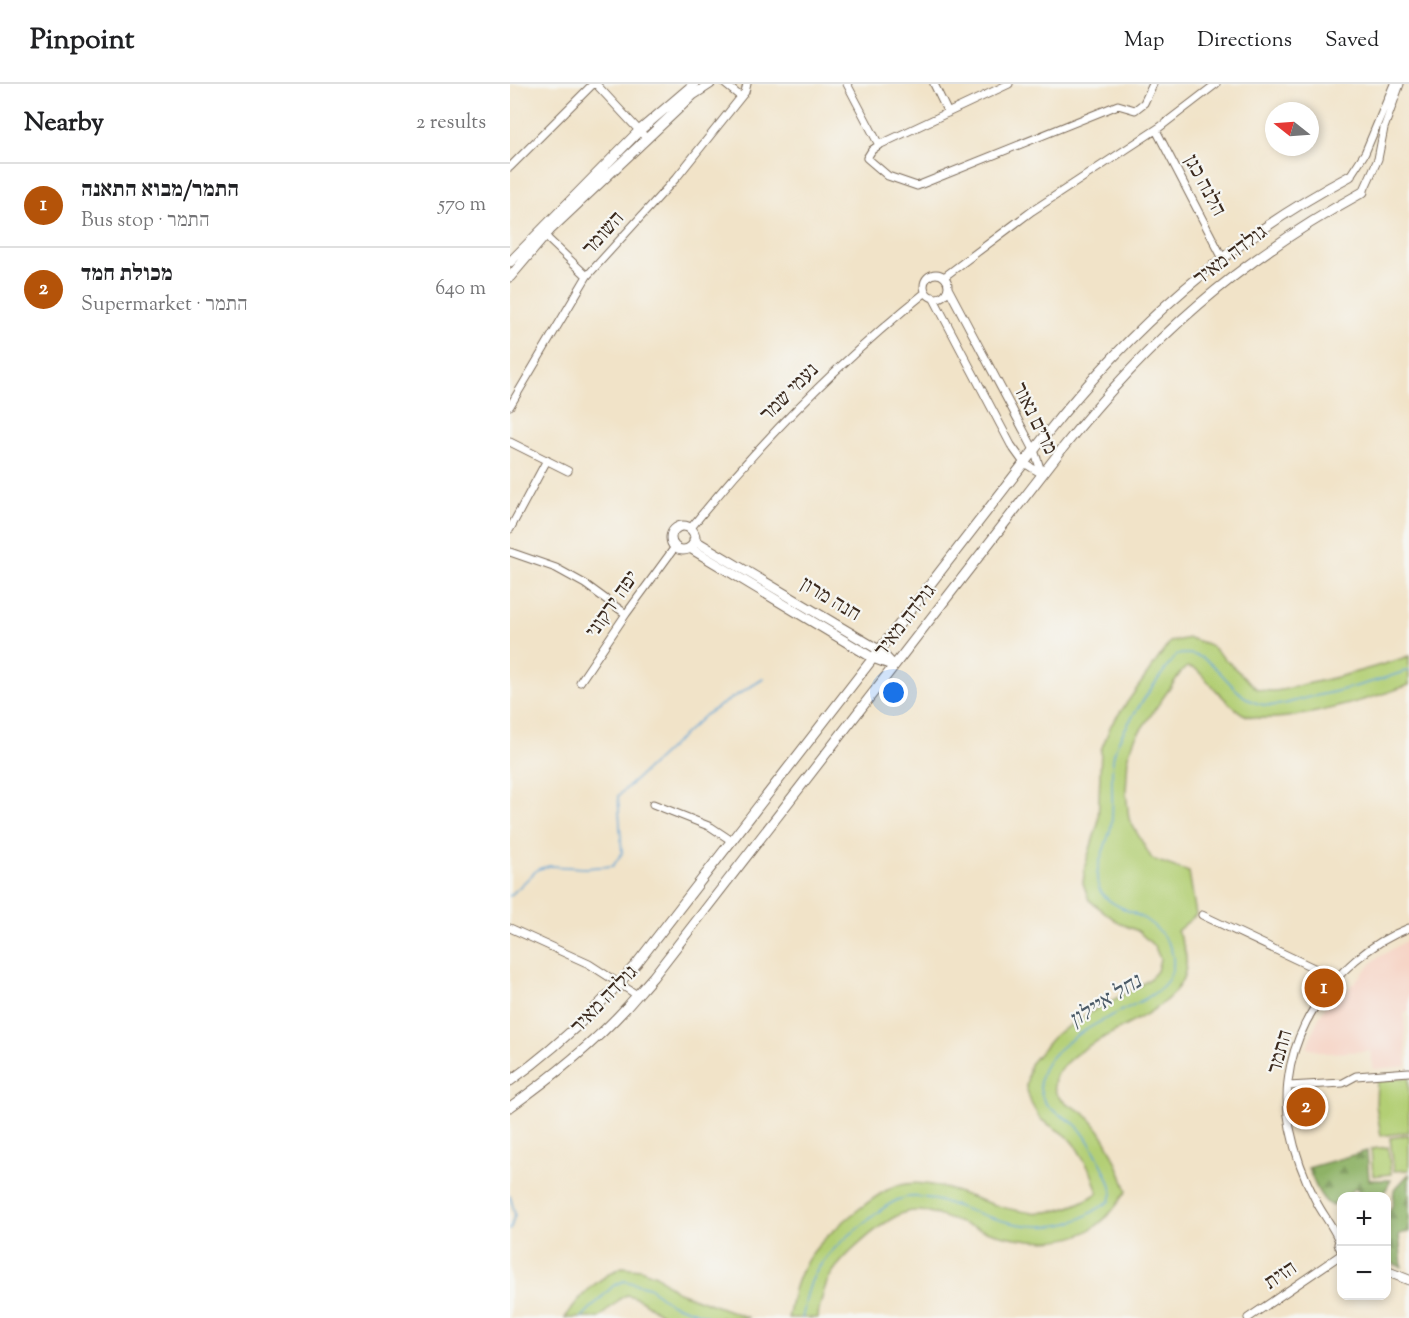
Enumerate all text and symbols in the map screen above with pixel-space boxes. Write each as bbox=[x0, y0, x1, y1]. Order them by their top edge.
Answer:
text: Pinpoint bbox=[30, 21, 134, 61]
text: Map bbox=[1124, 26, 1164, 56]
text: Directions bbox=[1197, 26, 1292, 56]
text: Saved bbox=[1325, 26, 1379, 56]
north arrow bbox=[1265, 102, 1319, 156]
text: Nearby bbox=[24, 105, 104, 142]
text: 2 results bbox=[416, 109, 486, 138]
street label: הלנה כגן bbox=[1175, 150, 1233, 222]
text: התמר/מבוא התאנה bbox=[81, 175, 239, 207]
text: 1 bbox=[40, 191, 47, 220]
text: 570 m bbox=[438, 191, 486, 220]
street label: השומר bbox=[576, 205, 632, 263]
text: Bus stop · התמר bbox=[81, 207, 210, 236]
street label: גולדה מאיר bbox=[1188, 218, 1274, 294]
text: מכולת חמד bbox=[81, 259, 173, 291]
text: 2 bbox=[39, 275, 48, 304]
text: 640 m bbox=[435, 275, 486, 304]
text: Supermarket · התמר bbox=[81, 291, 248, 320]
street label: נעמי שמר bbox=[754, 357, 826, 429]
street label: מרים נאור bbox=[1004, 378, 1064, 460]
street label: יפה ירקוני bbox=[579, 565, 647, 645]
street label: חנה מרון bbox=[794, 570, 866, 630]
street label: גולדה מאיר bbox=[868, 578, 944, 664]
your location bbox=[879, 678, 908, 707]
street label: גולדה מאיר bbox=[564, 959, 646, 1041]
water label: נחל איילון bbox=[1064, 966, 1150, 1037]
pin: 1 bbox=[1304, 966, 1344, 1010]
street label: התמר bbox=[1260, 1027, 1302, 1077]
pin: 2 bbox=[1286, 1084, 1326, 1130]
map controls bbox=[1337, 1192, 1391, 1300]
button: + bbox=[1337, 1192, 1391, 1246]
button: − bbox=[1337, 1246, 1391, 1300]
street label: הזית bbox=[1259, 1254, 1303, 1298]

